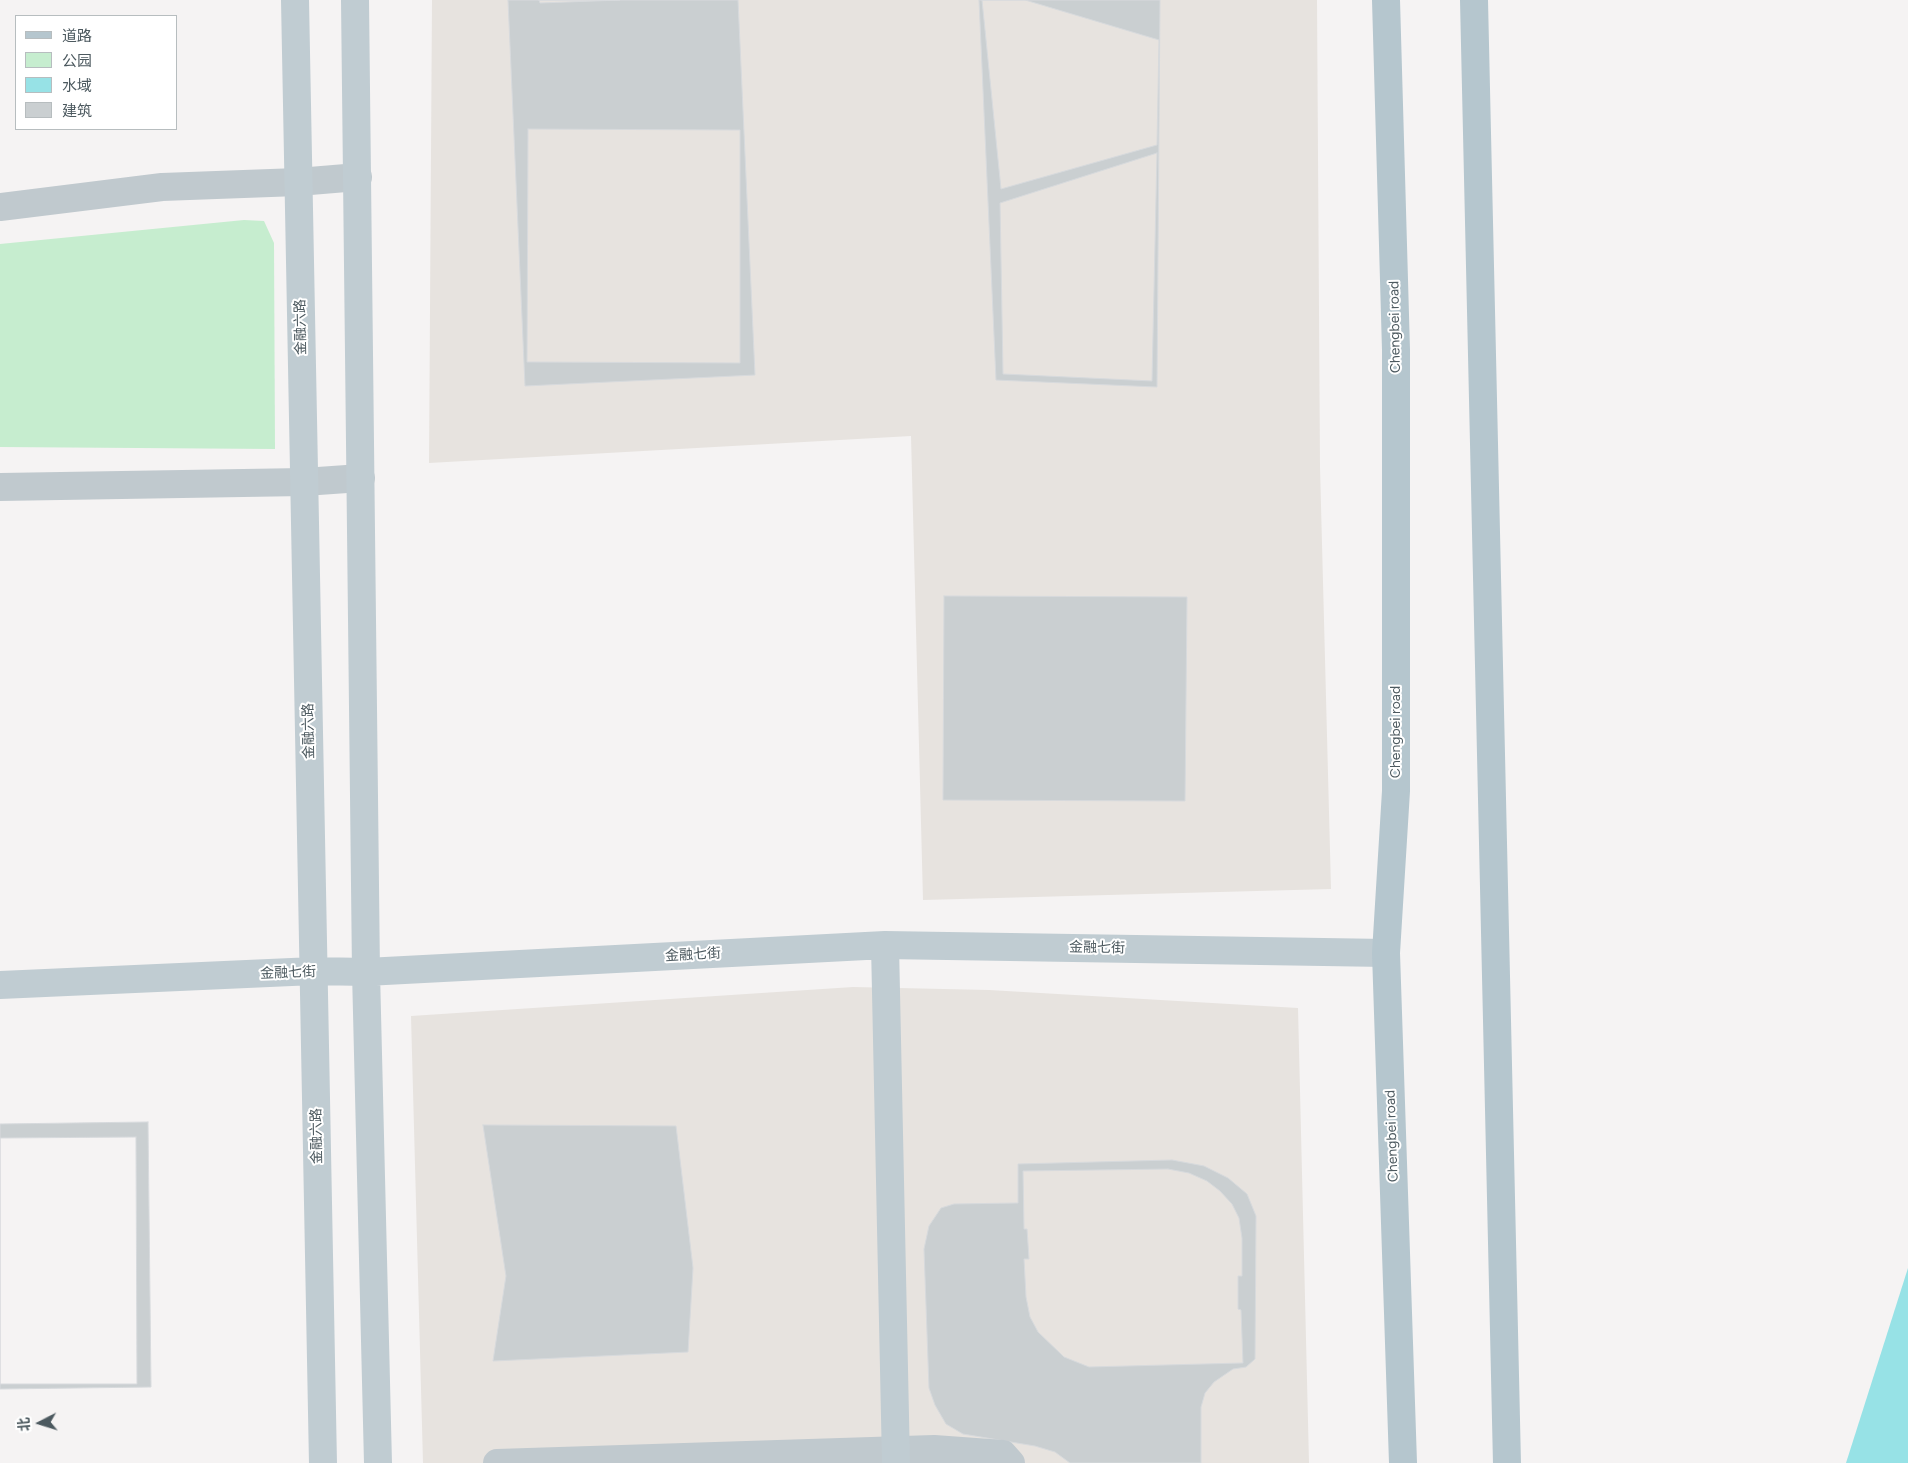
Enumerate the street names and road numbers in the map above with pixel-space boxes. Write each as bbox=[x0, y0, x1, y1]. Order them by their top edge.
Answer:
street label: Chengbei road bbox=[1386, 281, 1404, 373]
street label: 金融六路 bbox=[292, 299, 310, 355]
street label: Chengbei road bbox=[1388, 686, 1404, 778]
street label: 金融六路 bbox=[300, 703, 318, 759]
street label: 金融七街 bbox=[1069, 939, 1125, 957]
street label: 金融七街 bbox=[665, 945, 721, 965]
street label: 金融七街 bbox=[260, 964, 316, 982]
street label: Chengbei road bbox=[1382, 1090, 1402, 1182]
street label: 金融六路 bbox=[308, 1108, 326, 1164]

